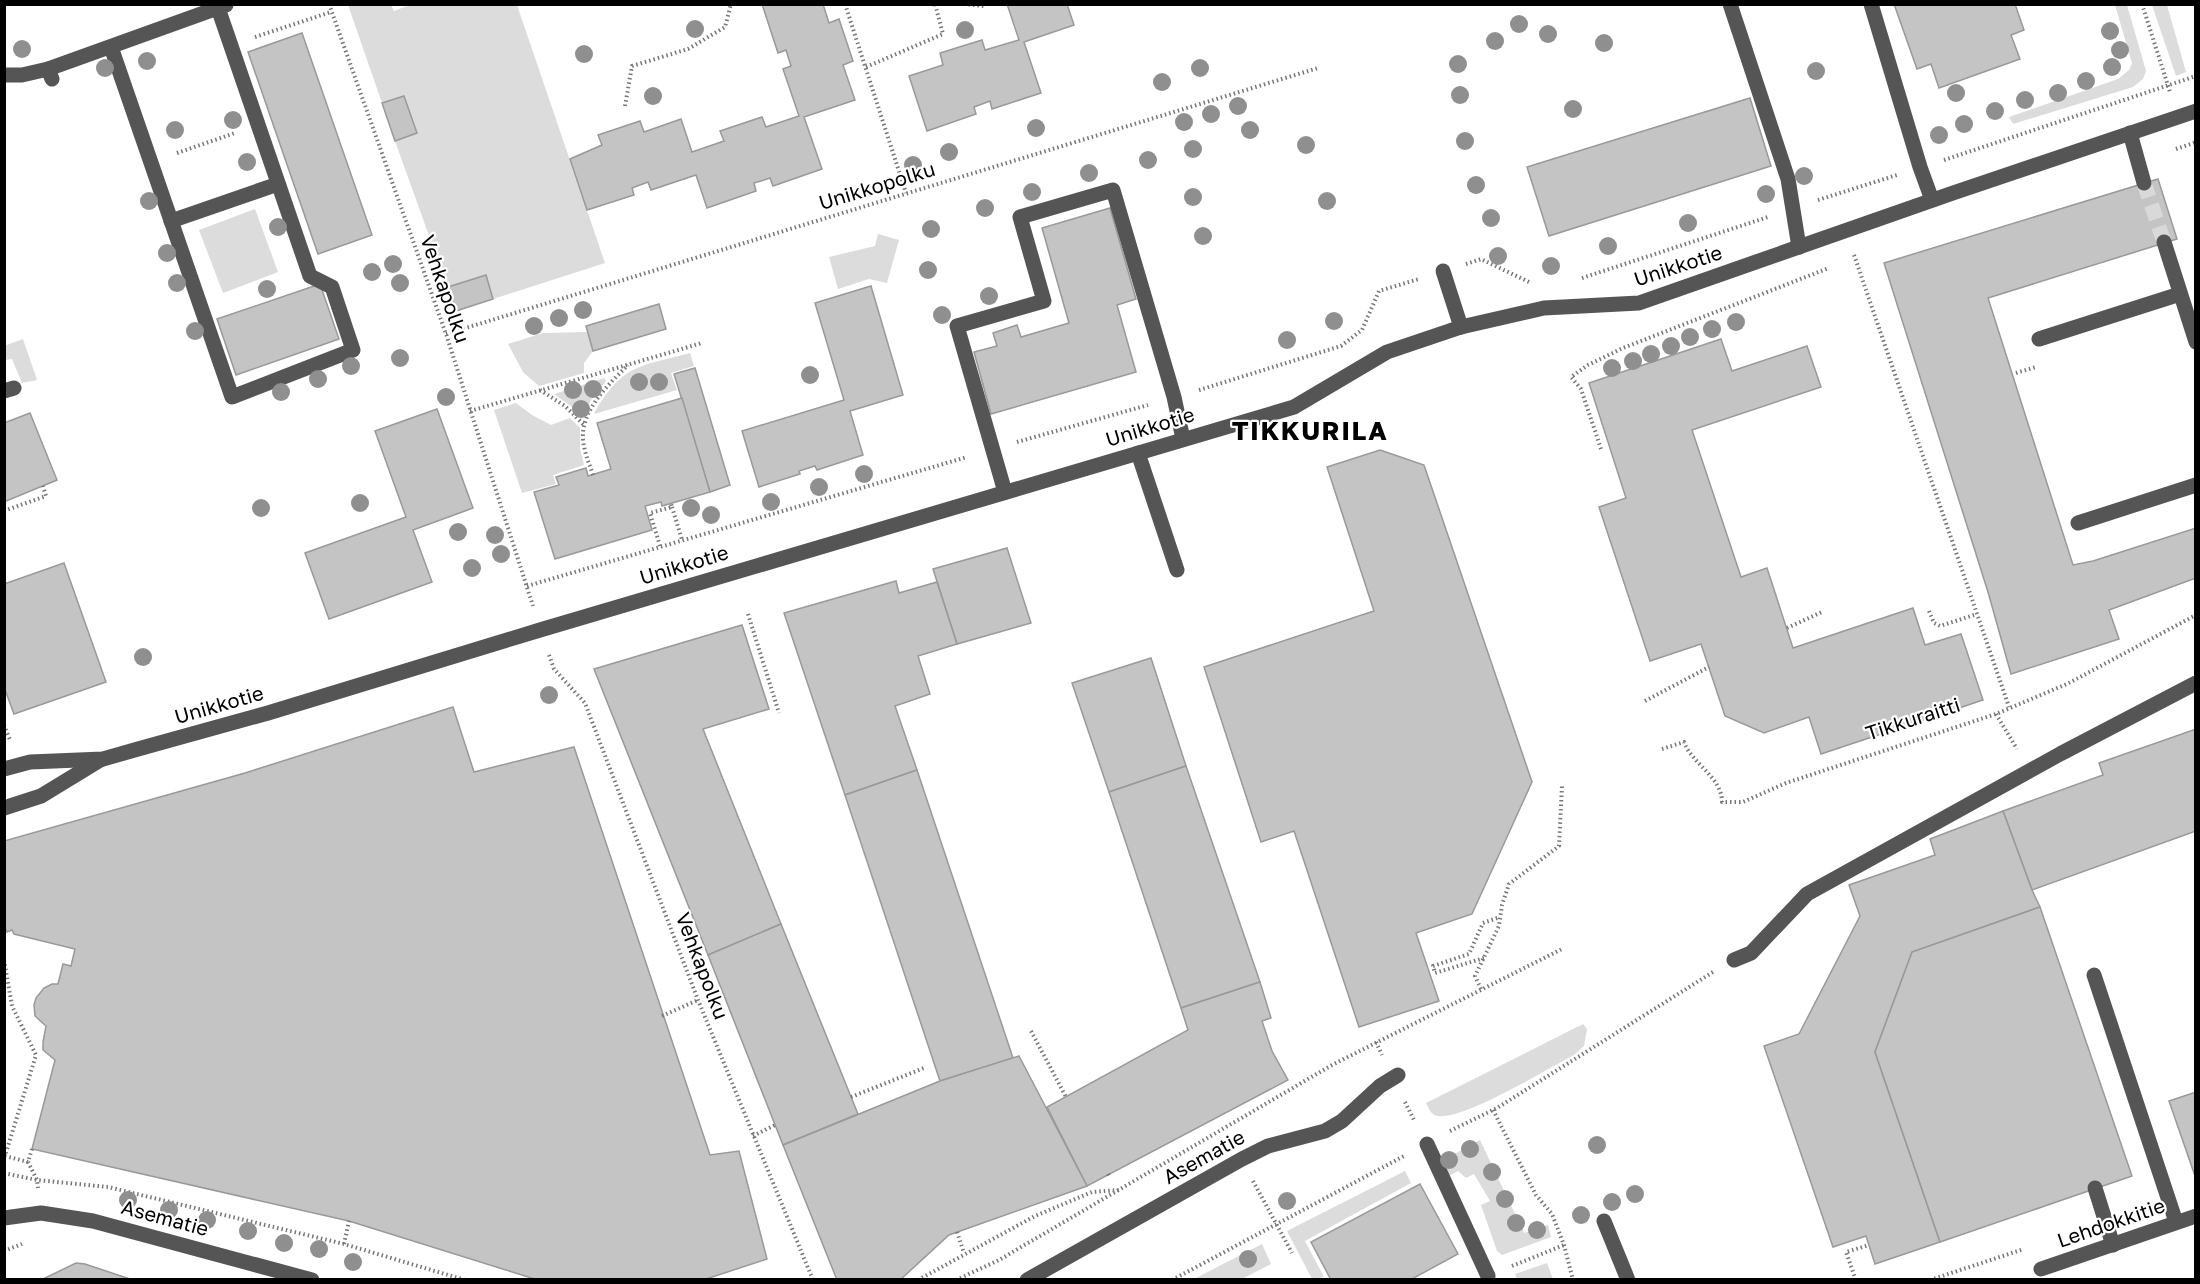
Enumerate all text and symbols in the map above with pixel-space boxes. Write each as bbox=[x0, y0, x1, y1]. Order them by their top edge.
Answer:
street label: Unikkopolku bbox=[816, 156, 938, 214]
street label: Vehkapolku bbox=[416, 232, 476, 346]
street label: Unikkotie bbox=[1631, 240, 1725, 291]
street label: Unikkotie bbox=[1102, 401, 1197, 451]
district label: TIKKURILA bbox=[1232, 415, 1388, 446]
street label: Unikkotie bbox=[636, 539, 731, 589]
street label: Unikkotie bbox=[171, 680, 266, 728]
street label: Tikkuraitti bbox=[1862, 692, 1963, 745]
street label: Vehkapolku bbox=[672, 909, 734, 1023]
street label: Asematie bbox=[1159, 1124, 1248, 1188]
street label: Lehdokkitie bbox=[2054, 1192, 2168, 1252]
street label: Asematie bbox=[119, 1194, 211, 1240]

